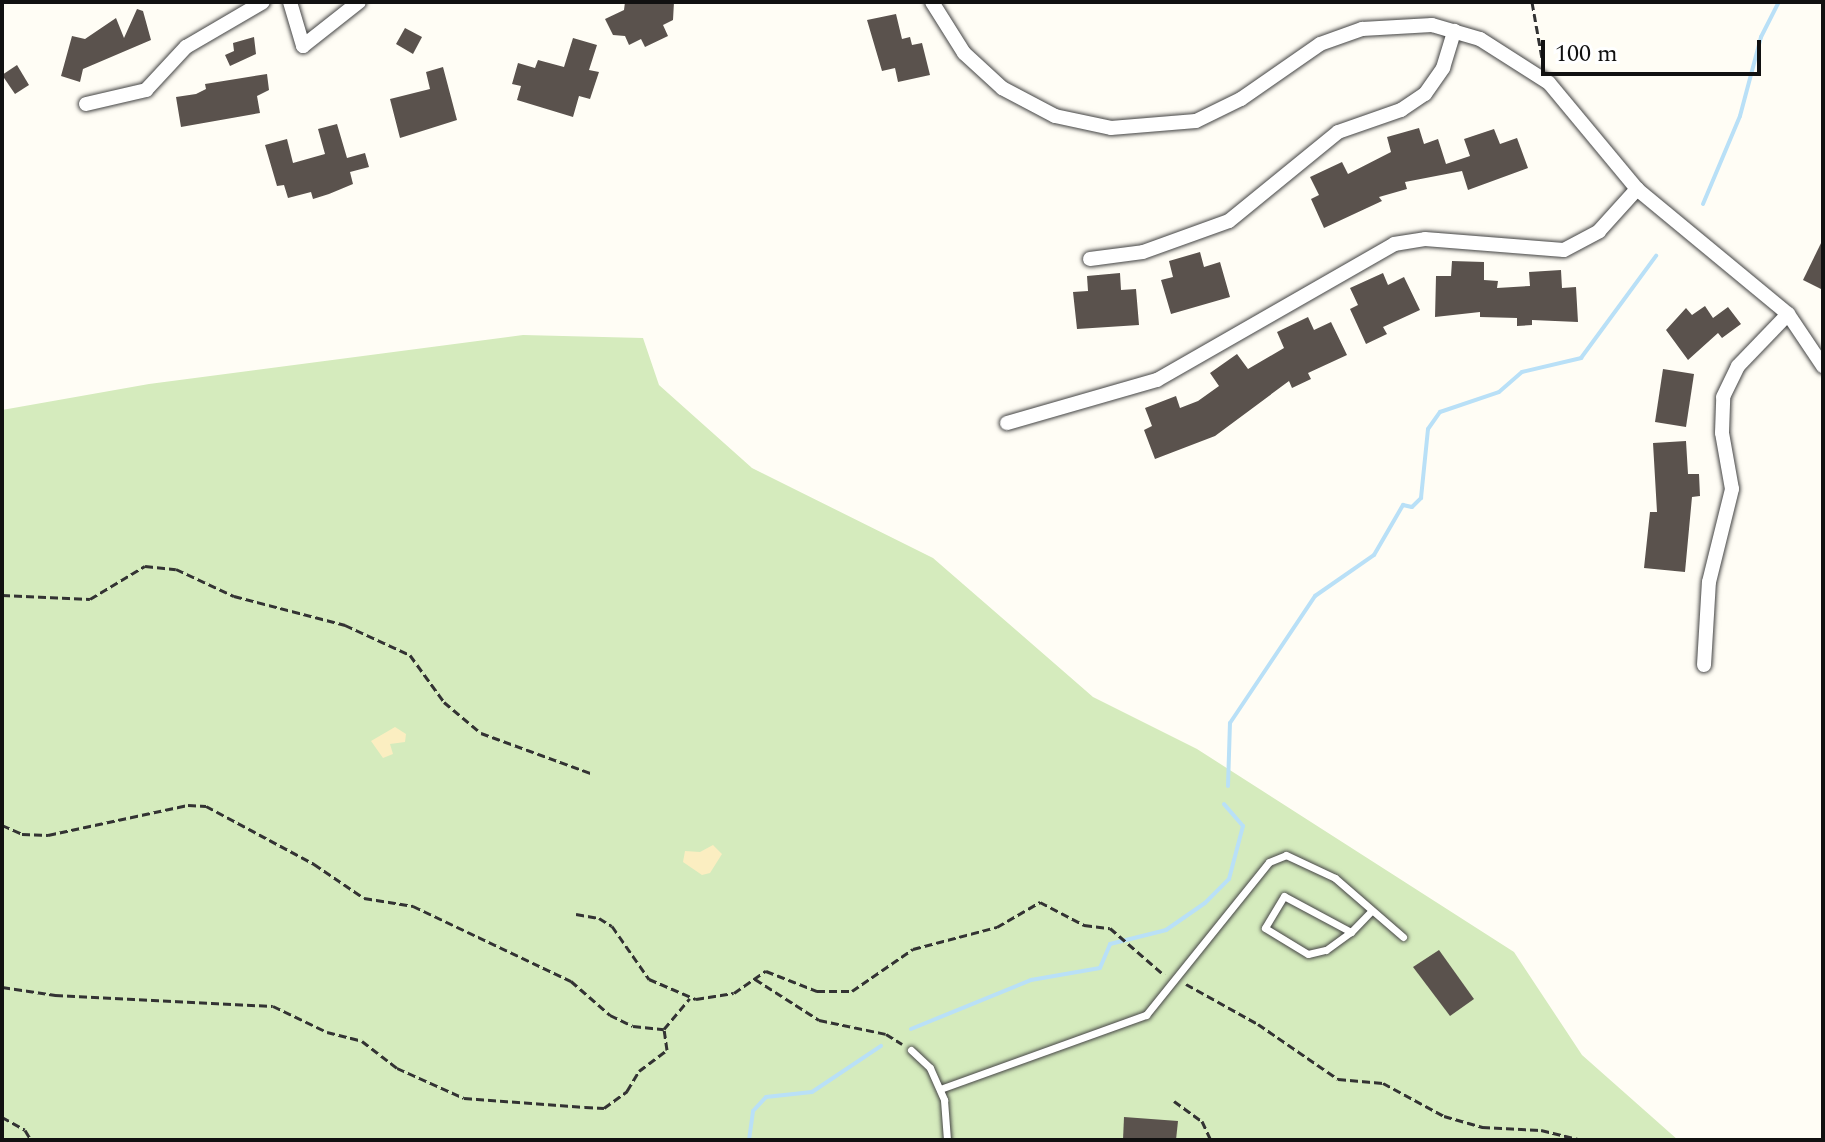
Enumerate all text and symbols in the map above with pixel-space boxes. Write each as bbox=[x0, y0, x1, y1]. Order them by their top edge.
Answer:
scale bar bbox=[1545, 24, 1765, 74]
text: 100 m bbox=[1555, 36, 1618, 72]

